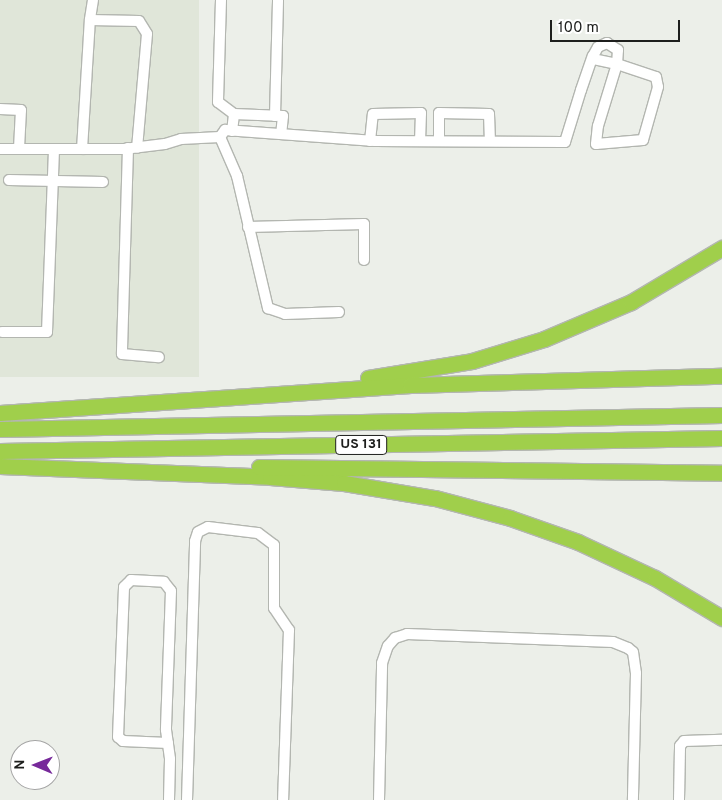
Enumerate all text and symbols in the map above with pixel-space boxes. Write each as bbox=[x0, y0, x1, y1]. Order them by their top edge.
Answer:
scale bar bbox=[552, 10, 682, 42]
text: 100 m bbox=[558, 19, 599, 38]
road number: US 131 bbox=[335, 434, 387, 456]
north arrow bbox=[10, 740, 60, 790]
text: N bbox=[12, 760, 29, 770]

